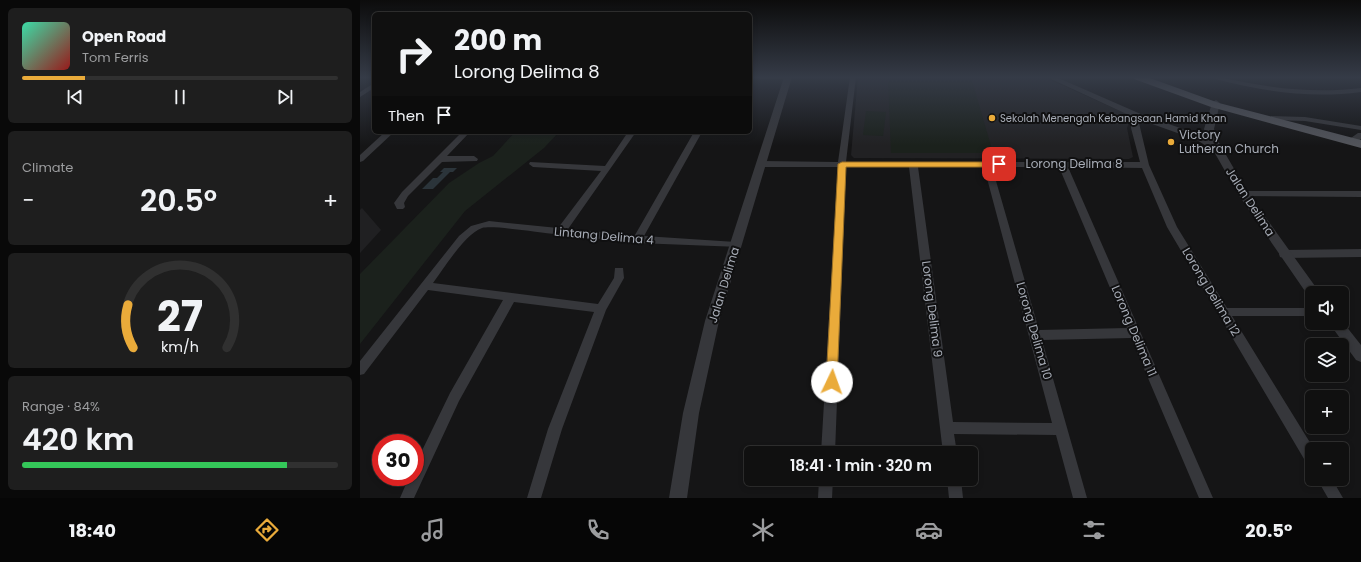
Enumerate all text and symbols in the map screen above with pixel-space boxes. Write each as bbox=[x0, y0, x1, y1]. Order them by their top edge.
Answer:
text: 200 m bbox=[454, 21, 542, 60]
text: Open Road bbox=[82, 26, 166, 47]
icon: right bbox=[388, 28, 440, 80]
text: Tom Ferris bbox=[82, 48, 149, 67]
text: Lorong Delima 8 bbox=[454, 59, 600, 84]
icon: previous bbox=[64, 86, 86, 108]
icon: pause bbox=[169, 86, 191, 108]
icon: next bbox=[274, 86, 296, 108]
icon: arrive bbox=[433, 104, 455, 126]
text: Then bbox=[388, 105, 425, 126]
place label: Sekolah Menengah Kebangsaan Hamid Khan bbox=[1000, 111, 1226, 126]
marker: Sekolah Menengah Kebangsaan Hamid Khan bbox=[987, 113, 997, 123]
place label: Victory Lutheran Church bbox=[1179, 126, 1279, 157]
marker: Victory Lutheran Church bbox=[1166, 137, 1176, 147]
pin bbox=[982, 147, 1016, 181]
icon: arrive bbox=[988, 153, 1010, 175]
street label: Lorong Delima 8 bbox=[1025, 155, 1123, 172]
text: Climate bbox=[22, 158, 73, 177]
street label: Jalan Delima bbox=[1222, 164, 1279, 239]
text: 20.5° bbox=[140, 179, 217, 222]
text: − bbox=[22, 185, 34, 216]
text: + bbox=[323, 185, 338, 216]
street label: Lintang Delima 4 bbox=[553, 223, 655, 248]
street label: Lorong Delima 12 bbox=[1178, 244, 1245, 339]
street label: Jalan Delima bbox=[704, 245, 743, 325]
street label: Lorong Delima 9 bbox=[918, 260, 947, 358]
street label: Lorong Delima 10 bbox=[1012, 280, 1057, 382]
street label: Lorong Delima 11 bbox=[1108, 283, 1161, 379]
map controls bbox=[1305, 286, 1349, 486]
button: sound bbox=[1305, 286, 1349, 330]
text: 27 bbox=[157, 287, 203, 346]
text: km/h bbox=[161, 337, 199, 357]
button: layers bbox=[1305, 338, 1349, 382]
position arrow bbox=[811, 361, 853, 403]
button: + bbox=[1305, 390, 1349, 434]
text: Range · 84% bbox=[22, 397, 100, 416]
text: 420 km bbox=[22, 418, 135, 461]
speed limit sign: 30 bbox=[372, 434, 424, 486]
button: − bbox=[1305, 442, 1349, 486]
text: 18:41 · 1 min · 320 m bbox=[790, 455, 932, 476]
icon: directions bbox=[253, 516, 281, 544]
icon: music bbox=[419, 516, 447, 544]
icon: phone bbox=[584, 516, 612, 544]
icon: climate bbox=[749, 516, 777, 544]
icon: car bbox=[915, 516, 943, 544]
icon: filters bbox=[1080, 516, 1108, 544]
text: 18:40 bbox=[69, 518, 116, 543]
text: 20.5° bbox=[1245, 518, 1292, 543]

